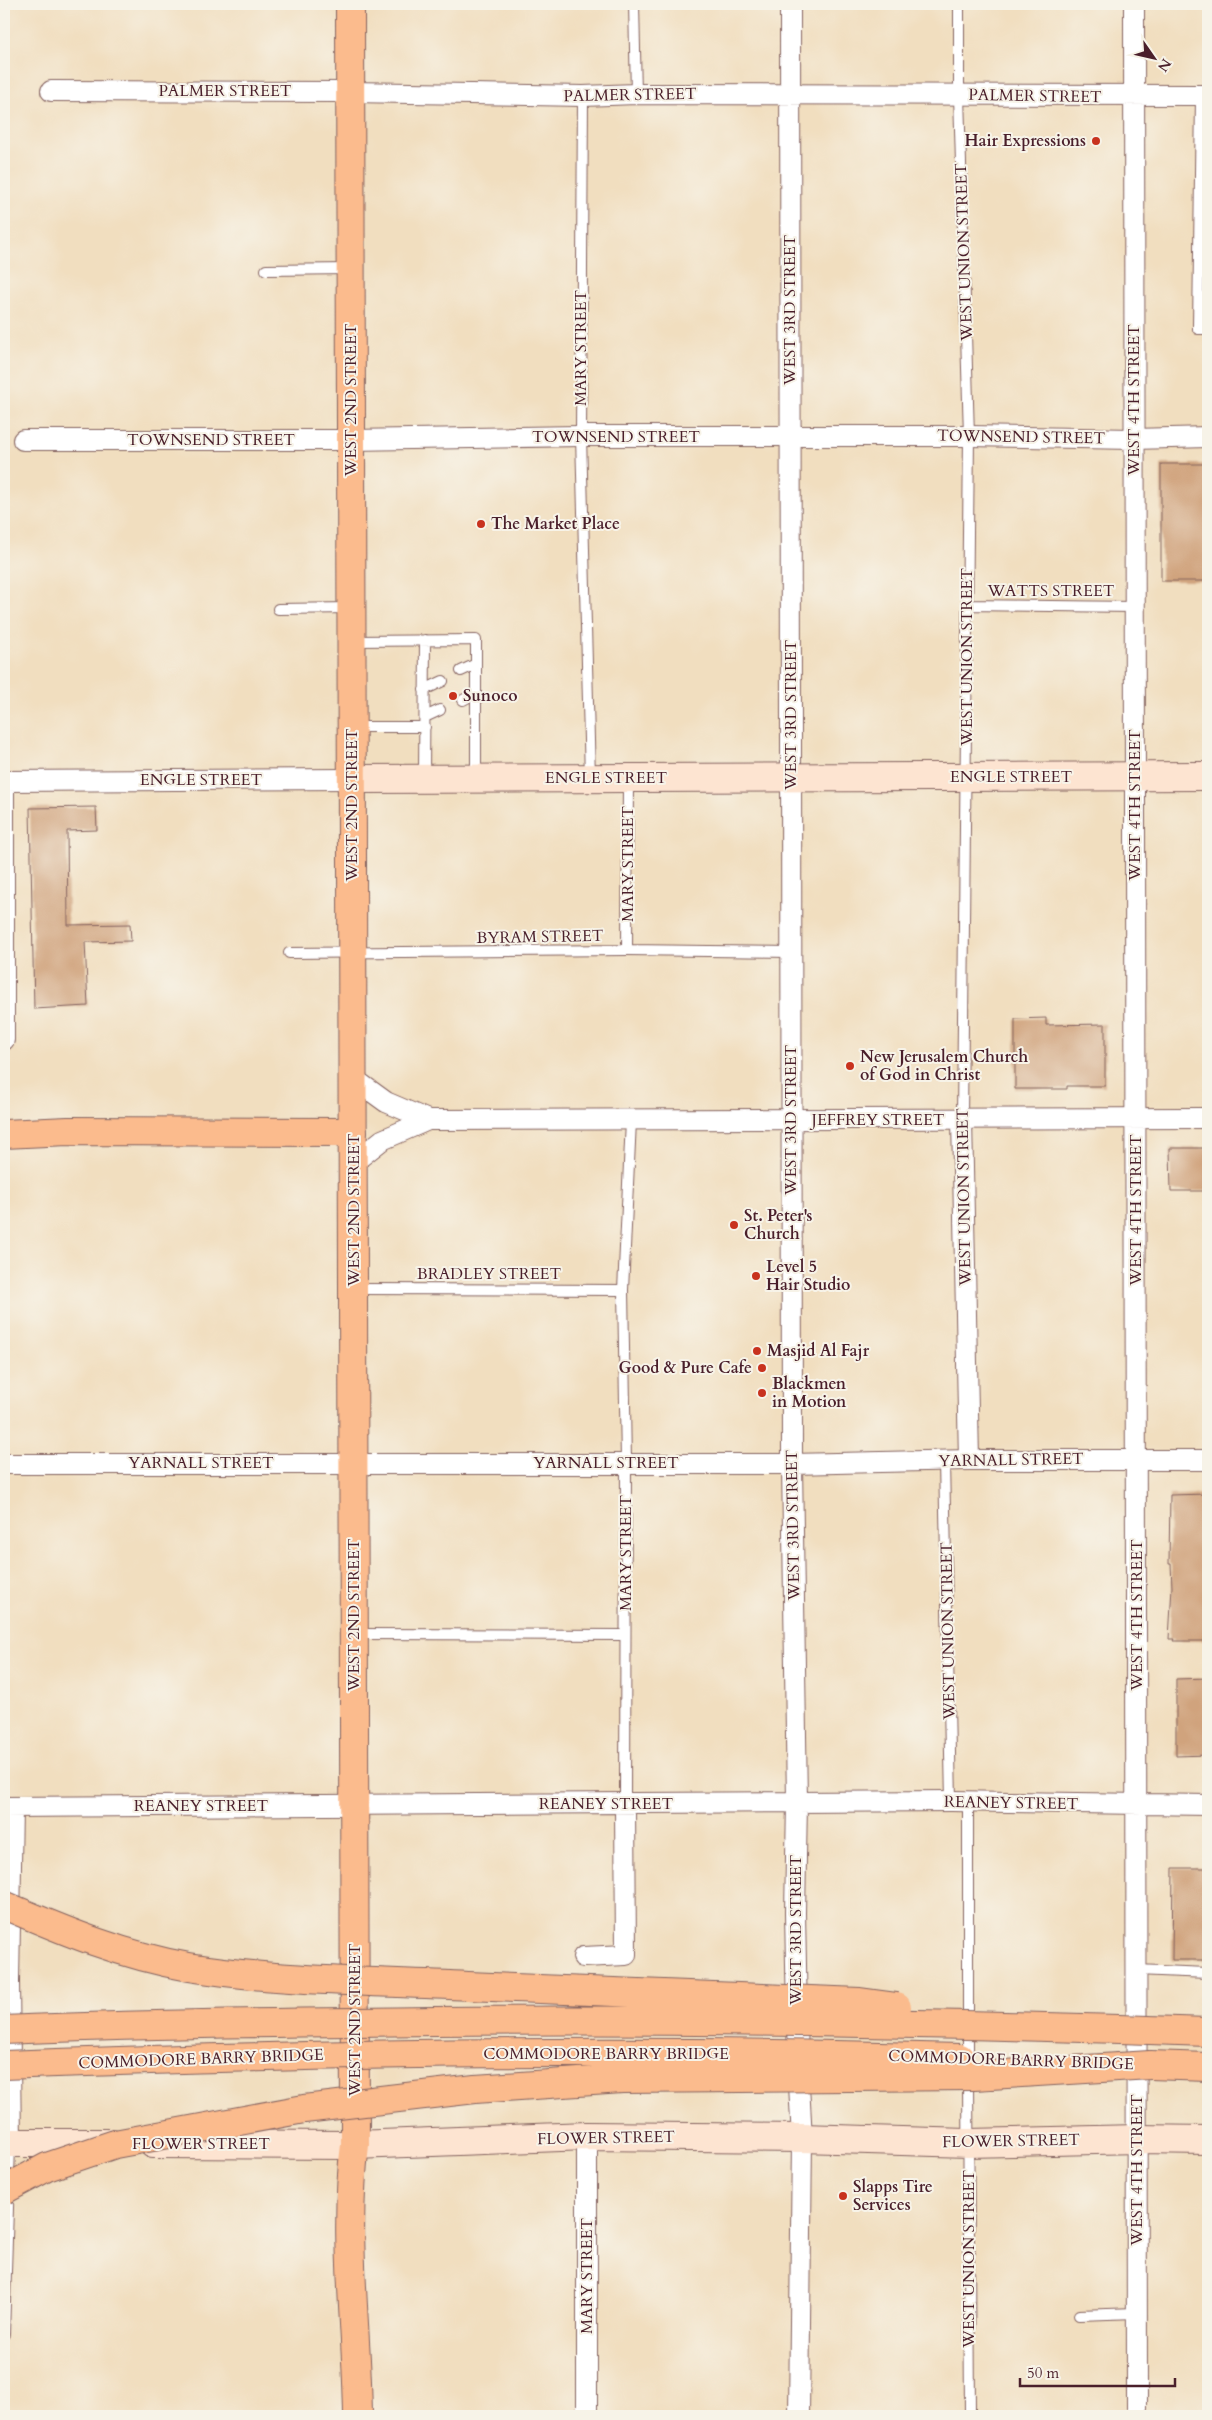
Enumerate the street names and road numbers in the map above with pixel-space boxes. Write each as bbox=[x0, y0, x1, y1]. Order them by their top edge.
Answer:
street label: PALMER STREET bbox=[158, 80, 292, 102]
street label: PALMER STREET bbox=[563, 83, 697, 107]
street label: PALMER STREET bbox=[968, 84, 1102, 108]
street label: WEST UNION STREET bbox=[950, 162, 978, 342]
street label: WEST 3RD STREET bbox=[779, 234, 801, 386]
street label: MARY STREET bbox=[570, 290, 592, 406]
street label: WEST 2ND STREET bbox=[340, 323, 362, 478]
street label: WEST 4TH STREET bbox=[1123, 324, 1145, 477]
street label: TOWNSEND STREET bbox=[937, 425, 1105, 449]
street label: TOWNSEND STREET bbox=[532, 426, 700, 448]
street label: TOWNSEND STREET bbox=[127, 429, 295, 451]
street label: WEST UNION STREET bbox=[956, 568, 978, 747]
street label: WATTS STREET bbox=[986, 580, 1115, 602]
street label: WEST 3RD STREET bbox=[780, 639, 802, 791]
street label: WEST 2ND STREET bbox=[341, 728, 363, 883]
street label: WEST 4TH STREET bbox=[1124, 729, 1146, 882]
street label: ENGLE STREET bbox=[950, 766, 1072, 788]
street label: ENGLE STREET bbox=[545, 767, 667, 789]
street label: ENGLE STREET bbox=[140, 769, 262, 791]
street label: MARY STREET bbox=[617, 806, 639, 922]
street label: BYRAM STREET bbox=[476, 925, 604, 949]
street label: WEST 3RD STREET bbox=[780, 1044, 802, 1196]
street label: WEST UNION STREET bbox=[951, 1108, 977, 1287]
street label: JEFFREY STREET bbox=[809, 1109, 945, 1131]
street label: WEST 2ND STREET bbox=[343, 1133, 365, 1288]
street label: WEST 4TH STREET bbox=[1125, 1134, 1147, 1287]
street label: BRADLEY STREET bbox=[417, 1263, 561, 1285]
street label: YARNALL STREET bbox=[938, 1448, 1084, 1472]
street label: WEST 3RD STREET bbox=[781, 1449, 805, 1601]
street label: YARNALL STREET bbox=[128, 1452, 274, 1474]
street label: YARNALL STREET bbox=[533, 1452, 679, 1474]
street label: MARY STREET bbox=[615, 1495, 637, 1611]
street label: WEST 2ND STREET bbox=[343, 1538, 365, 1693]
street label: WEST 4TH STREET bbox=[1126, 1539, 1148, 1692]
street label: WEST UNION STREET bbox=[935, 1542, 961, 1721]
street label: REANEY STREET bbox=[944, 1791, 1079, 1815]
street label: REANEY STREET bbox=[539, 1793, 673, 1815]
street label: REANEY STREET bbox=[134, 1795, 268, 1817]
street label: WEST 3RD STREET bbox=[785, 1854, 807, 2006]
street label: WEST 2ND STREET bbox=[344, 1943, 366, 2098]
street label: COMMODORE BARRY BRIDGE bbox=[483, 2043, 729, 2065]
street label: COMMODORE BARRY BRIDGE bbox=[78, 2044, 324, 2074]
street label: COMMODORE BARRY BRIDGE bbox=[888, 2045, 1134, 2075]
street label: WEST 4TH STREET bbox=[1126, 2094, 1148, 2247]
street label: FLOWER STREET bbox=[537, 2126, 675, 2150]
street label: FLOWER STREET bbox=[942, 2129, 1080, 2153]
street label: FLOWER STREET bbox=[132, 2133, 270, 2155]
street label: WEST UNION STREET bbox=[958, 2170, 980, 2349]
street label: MARY STREET bbox=[576, 2218, 598, 2334]

